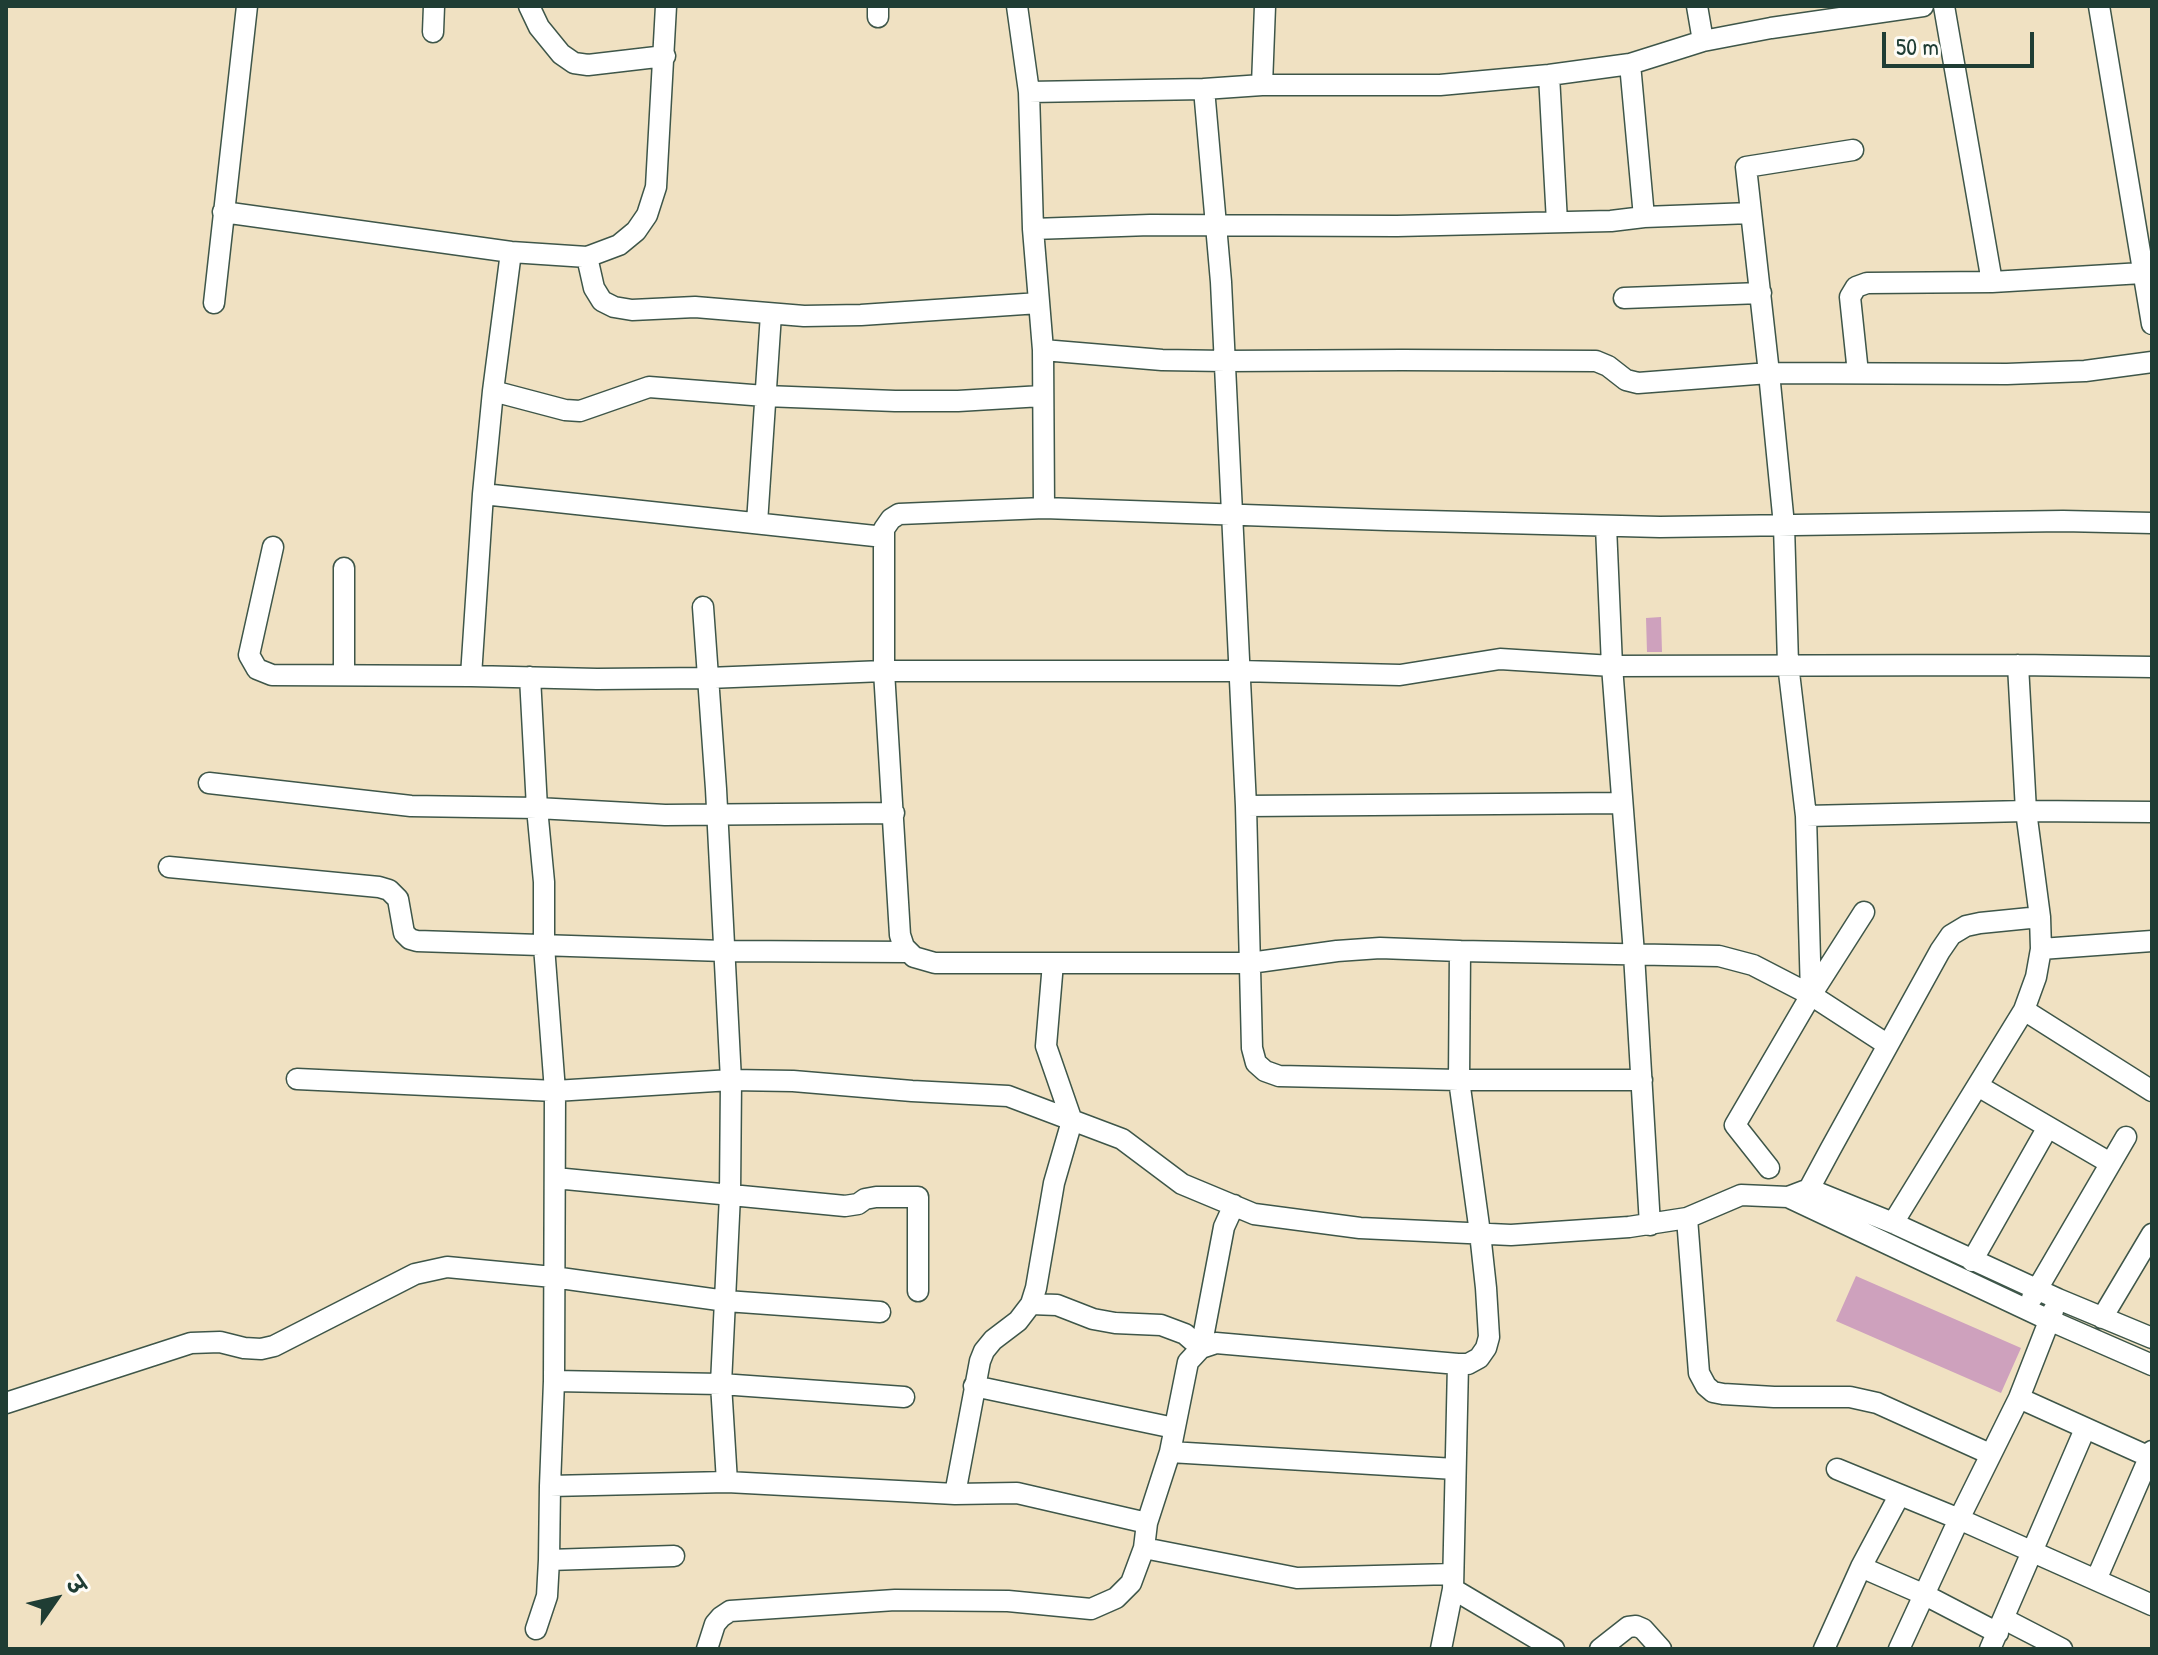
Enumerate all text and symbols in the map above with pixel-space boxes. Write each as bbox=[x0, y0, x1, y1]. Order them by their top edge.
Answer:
scale bar bbox=[1886, 16, 2038, 66]
text: 50 m bbox=[1896, 30, 1939, 62]
north arrow bbox=[16, 1559, 96, 1639]
text: उ bbox=[59, 1571, 92, 1600]

